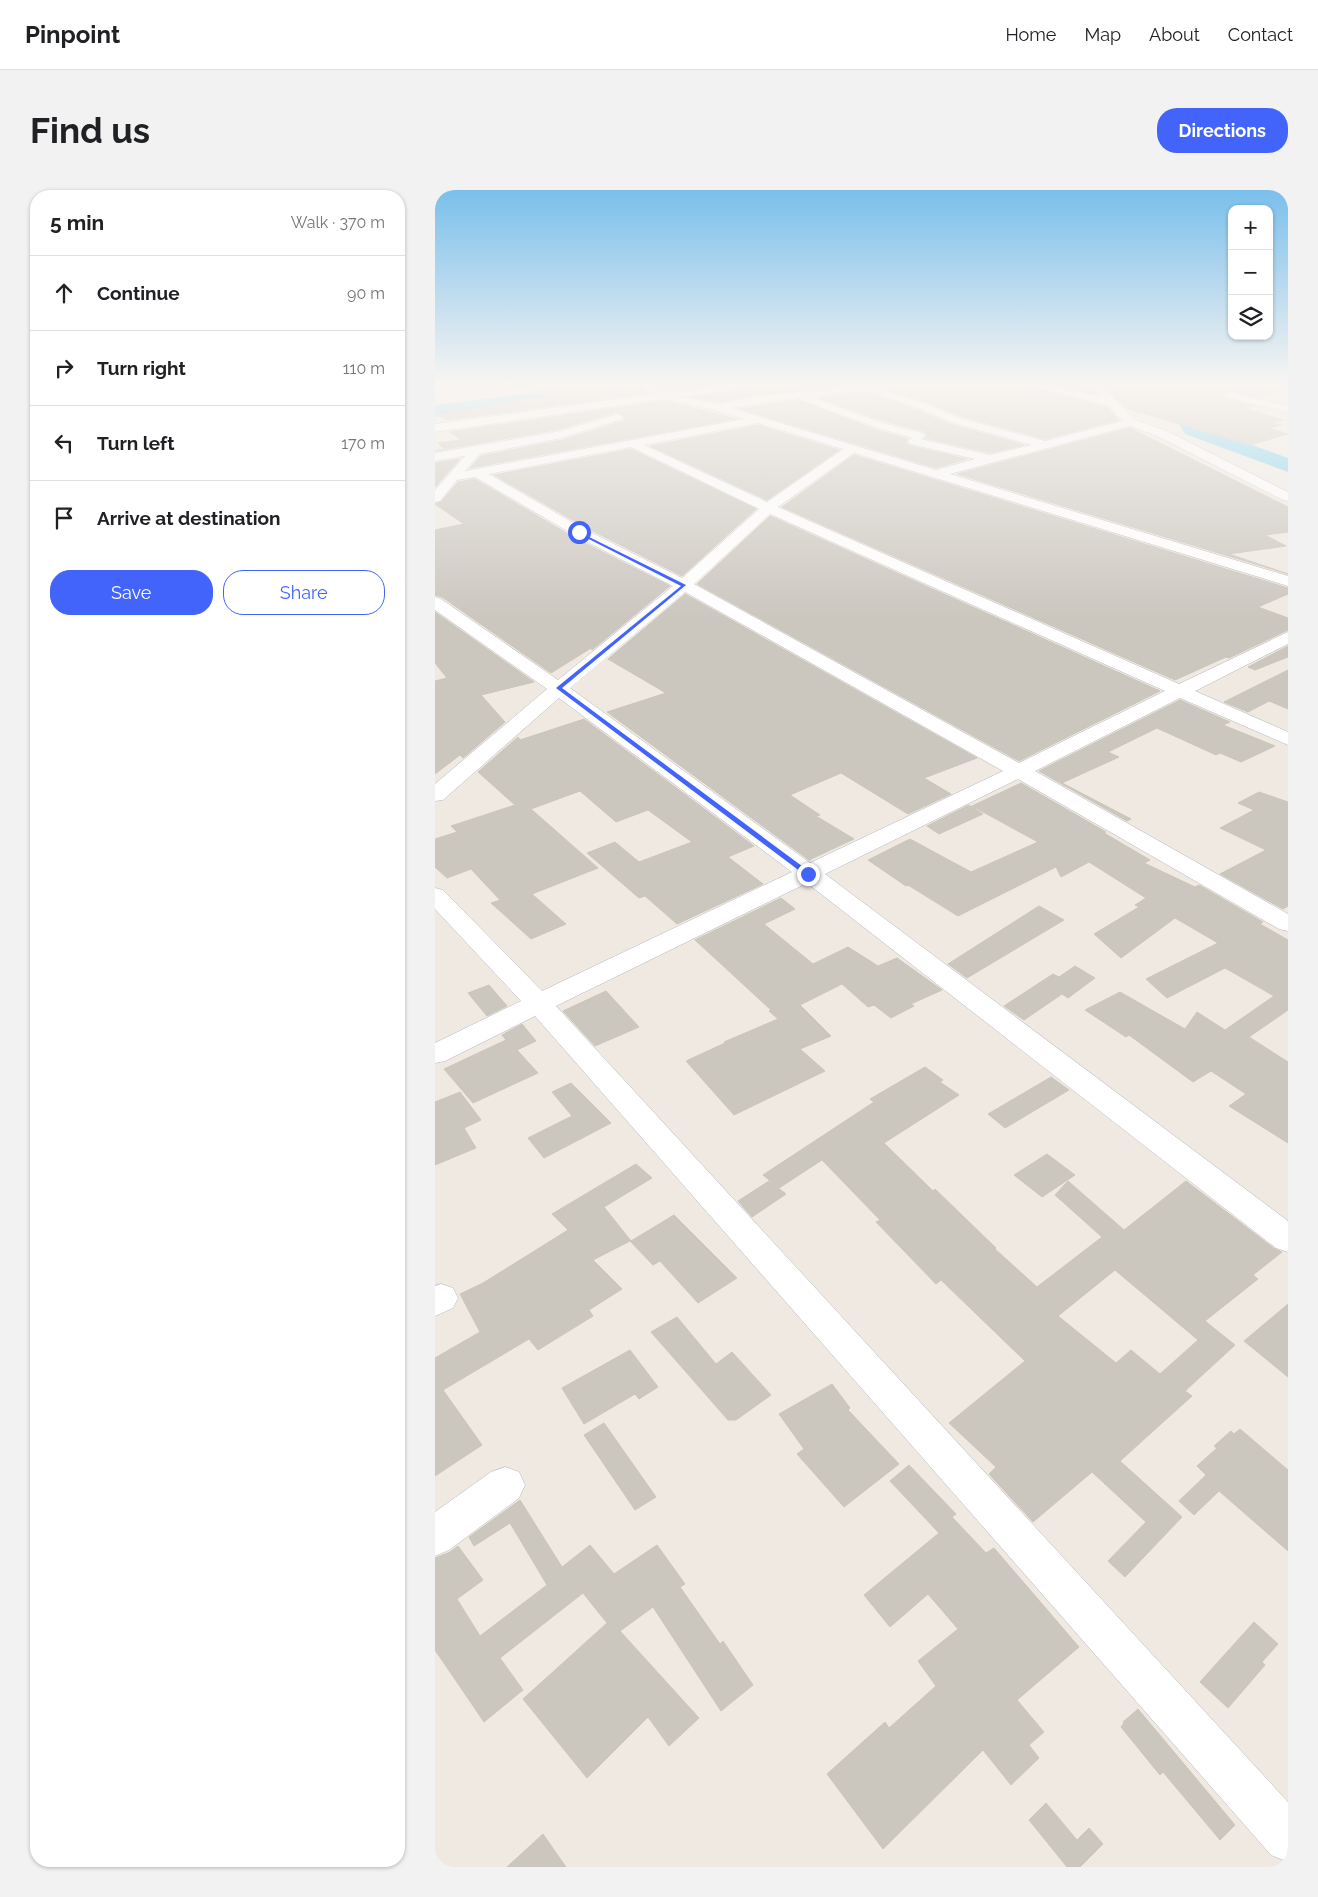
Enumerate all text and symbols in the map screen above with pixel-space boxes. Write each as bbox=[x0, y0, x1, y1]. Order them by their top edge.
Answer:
text: Pinpoint bbox=[25, 20, 120, 49]
text: Home bbox=[1005, 24, 1056, 45]
text: Map bbox=[1084, 24, 1121, 45]
text: About bbox=[1149, 24, 1200, 45]
text: Contact bbox=[1228, 24, 1293, 45]
button: Directions bbox=[1157, 108, 1288, 153]
text: Find us bbox=[30, 110, 150, 151]
map controls bbox=[1228, 205, 1273, 340]
button: + bbox=[1228, 205, 1273, 250]
text: 5 min bbox=[50, 210, 104, 235]
text: Walk · 370 m bbox=[291, 213, 385, 232]
button: − bbox=[1228, 250, 1273, 295]
icon: ahead bbox=[50, 279, 78, 307]
text: Continue bbox=[97, 282, 180, 304]
text: 90 m bbox=[347, 284, 385, 303]
button: layers bbox=[1228, 295, 1273, 340]
icon: right bbox=[50, 354, 78, 382]
text: Turn right bbox=[97, 357, 186, 379]
text: 110 m bbox=[343, 359, 385, 378]
icon: left bbox=[50, 429, 78, 457]
text: Turn left bbox=[97, 432, 174, 454]
text: 170 m bbox=[341, 434, 385, 453]
icon: arrive bbox=[50, 504, 78, 532]
text: Arrive at destination bbox=[97, 507, 281, 529]
route start bbox=[568, 521, 591, 544]
button: Save bbox=[50, 570, 213, 615]
button: Share bbox=[223, 570, 385, 615]
route end bbox=[797, 863, 820, 886]

